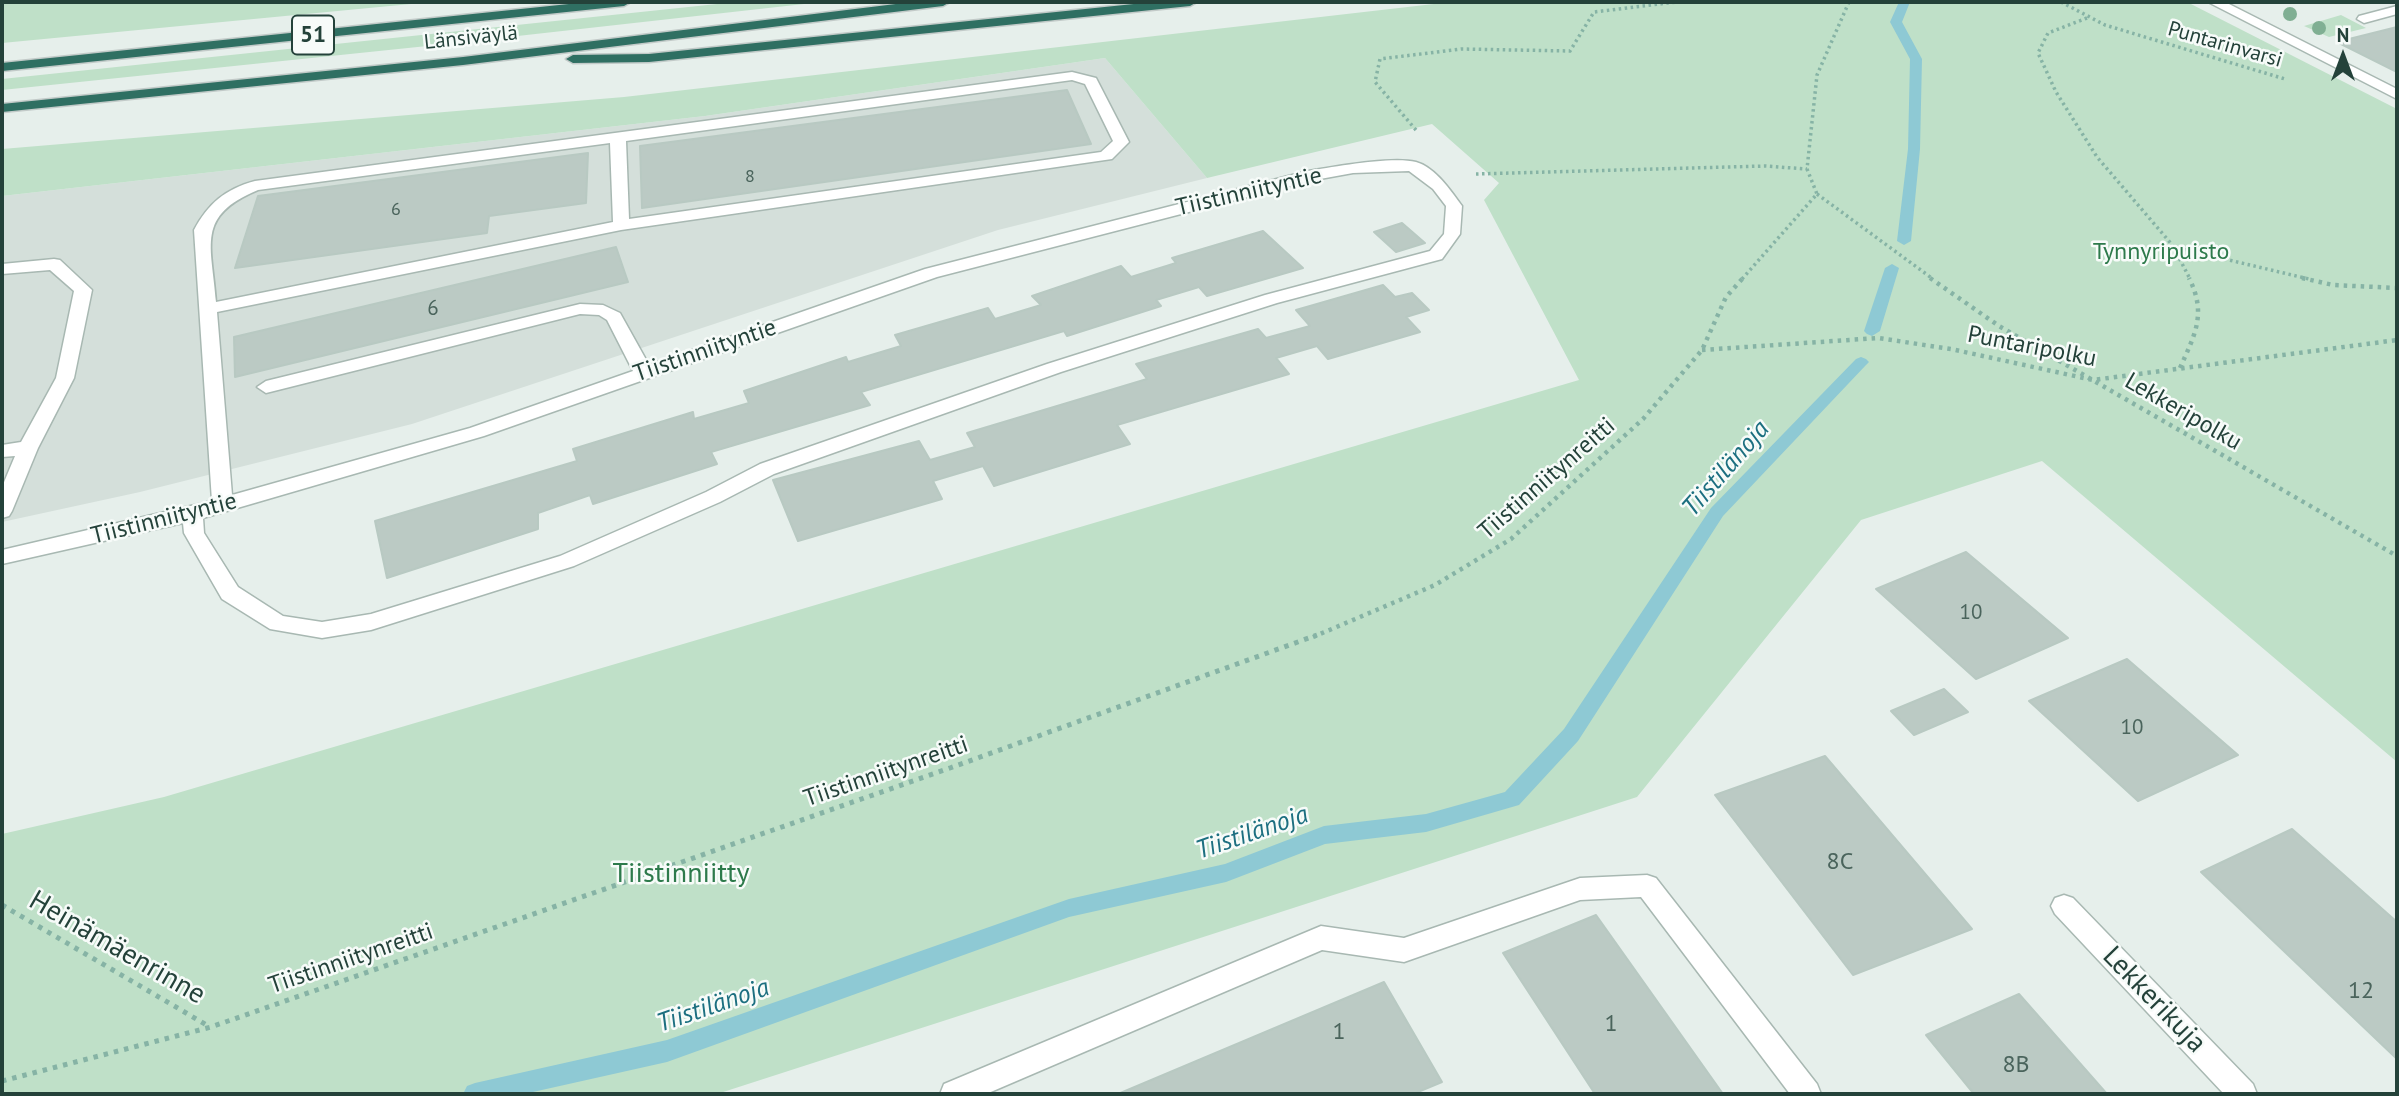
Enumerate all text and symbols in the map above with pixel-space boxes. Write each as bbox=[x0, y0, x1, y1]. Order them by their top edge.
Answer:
road number: 51 bbox=[292, 16, 334, 54]
street label: Puntarinvarsi bbox=[2165, 17, 2285, 73]
street label: Länsiväylä bbox=[423, 21, 519, 55]
north arrow bbox=[2308, 21, 2378, 91]
text: N bbox=[2337, 23, 2349, 47]
street label: Tiistinniityntie bbox=[1173, 161, 1325, 223]
house number: 8 bbox=[745, 166, 755, 188]
house number: 6 bbox=[391, 199, 401, 221]
park label: Tynnyripuisto bbox=[2093, 238, 2229, 266]
house number: 6 bbox=[427, 296, 439, 322]
street label: Tiistinniityntie bbox=[630, 313, 780, 389]
street label: Puntaripolku bbox=[1965, 320, 2099, 374]
street label: Lekkeripolku bbox=[2120, 367, 2246, 457]
street label: Tiistinniitynreitti bbox=[1473, 412, 1621, 546]
water label: Tiistilänoja bbox=[1676, 415, 1776, 523]
street label: Tiistinniityntie bbox=[88, 487, 240, 551]
house number: 10 bbox=[1960, 600, 1982, 626]
house number: 10 bbox=[2121, 715, 2143, 741]
street label: Tiistinniitynreitti bbox=[800, 730, 972, 814]
water label: Tiistilänoja bbox=[1192, 799, 1312, 867]
house number: 8C bbox=[1827, 848, 1853, 876]
park label: Tiistinniitty bbox=[612, 857, 750, 891]
street label: Heinämäenrinne bbox=[23, 884, 211, 1012]
street label: Tiistinniitynreitti bbox=[265, 917, 437, 1001]
street label: Lekkerikuja bbox=[2095, 940, 2213, 1060]
water label: Tiistilänoja bbox=[653, 972, 773, 1040]
house number: 12 bbox=[2348, 977, 2374, 1005]
house number: 1 bbox=[1604, 1010, 1618, 1038]
house number: 1 bbox=[1332, 1018, 1346, 1046]
house number: 8B bbox=[2002, 1051, 2030, 1079]

